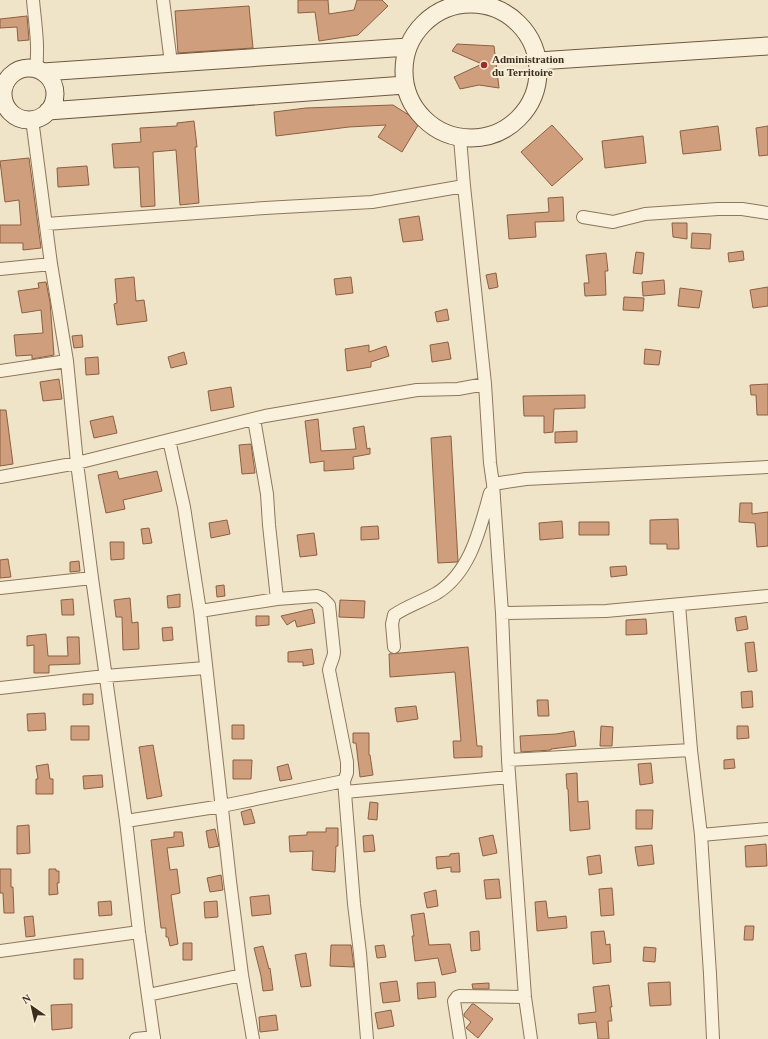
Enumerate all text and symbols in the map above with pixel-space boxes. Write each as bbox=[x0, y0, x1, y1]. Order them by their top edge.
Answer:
place label: Administration du Territoire bbox=[492, 53, 564, 78]
marker: Administration du Territoire bbox=[479, 60, 489, 70]
north arrow bbox=[12, 987, 52, 1027]
text: N bbox=[20, 991, 33, 1006]

